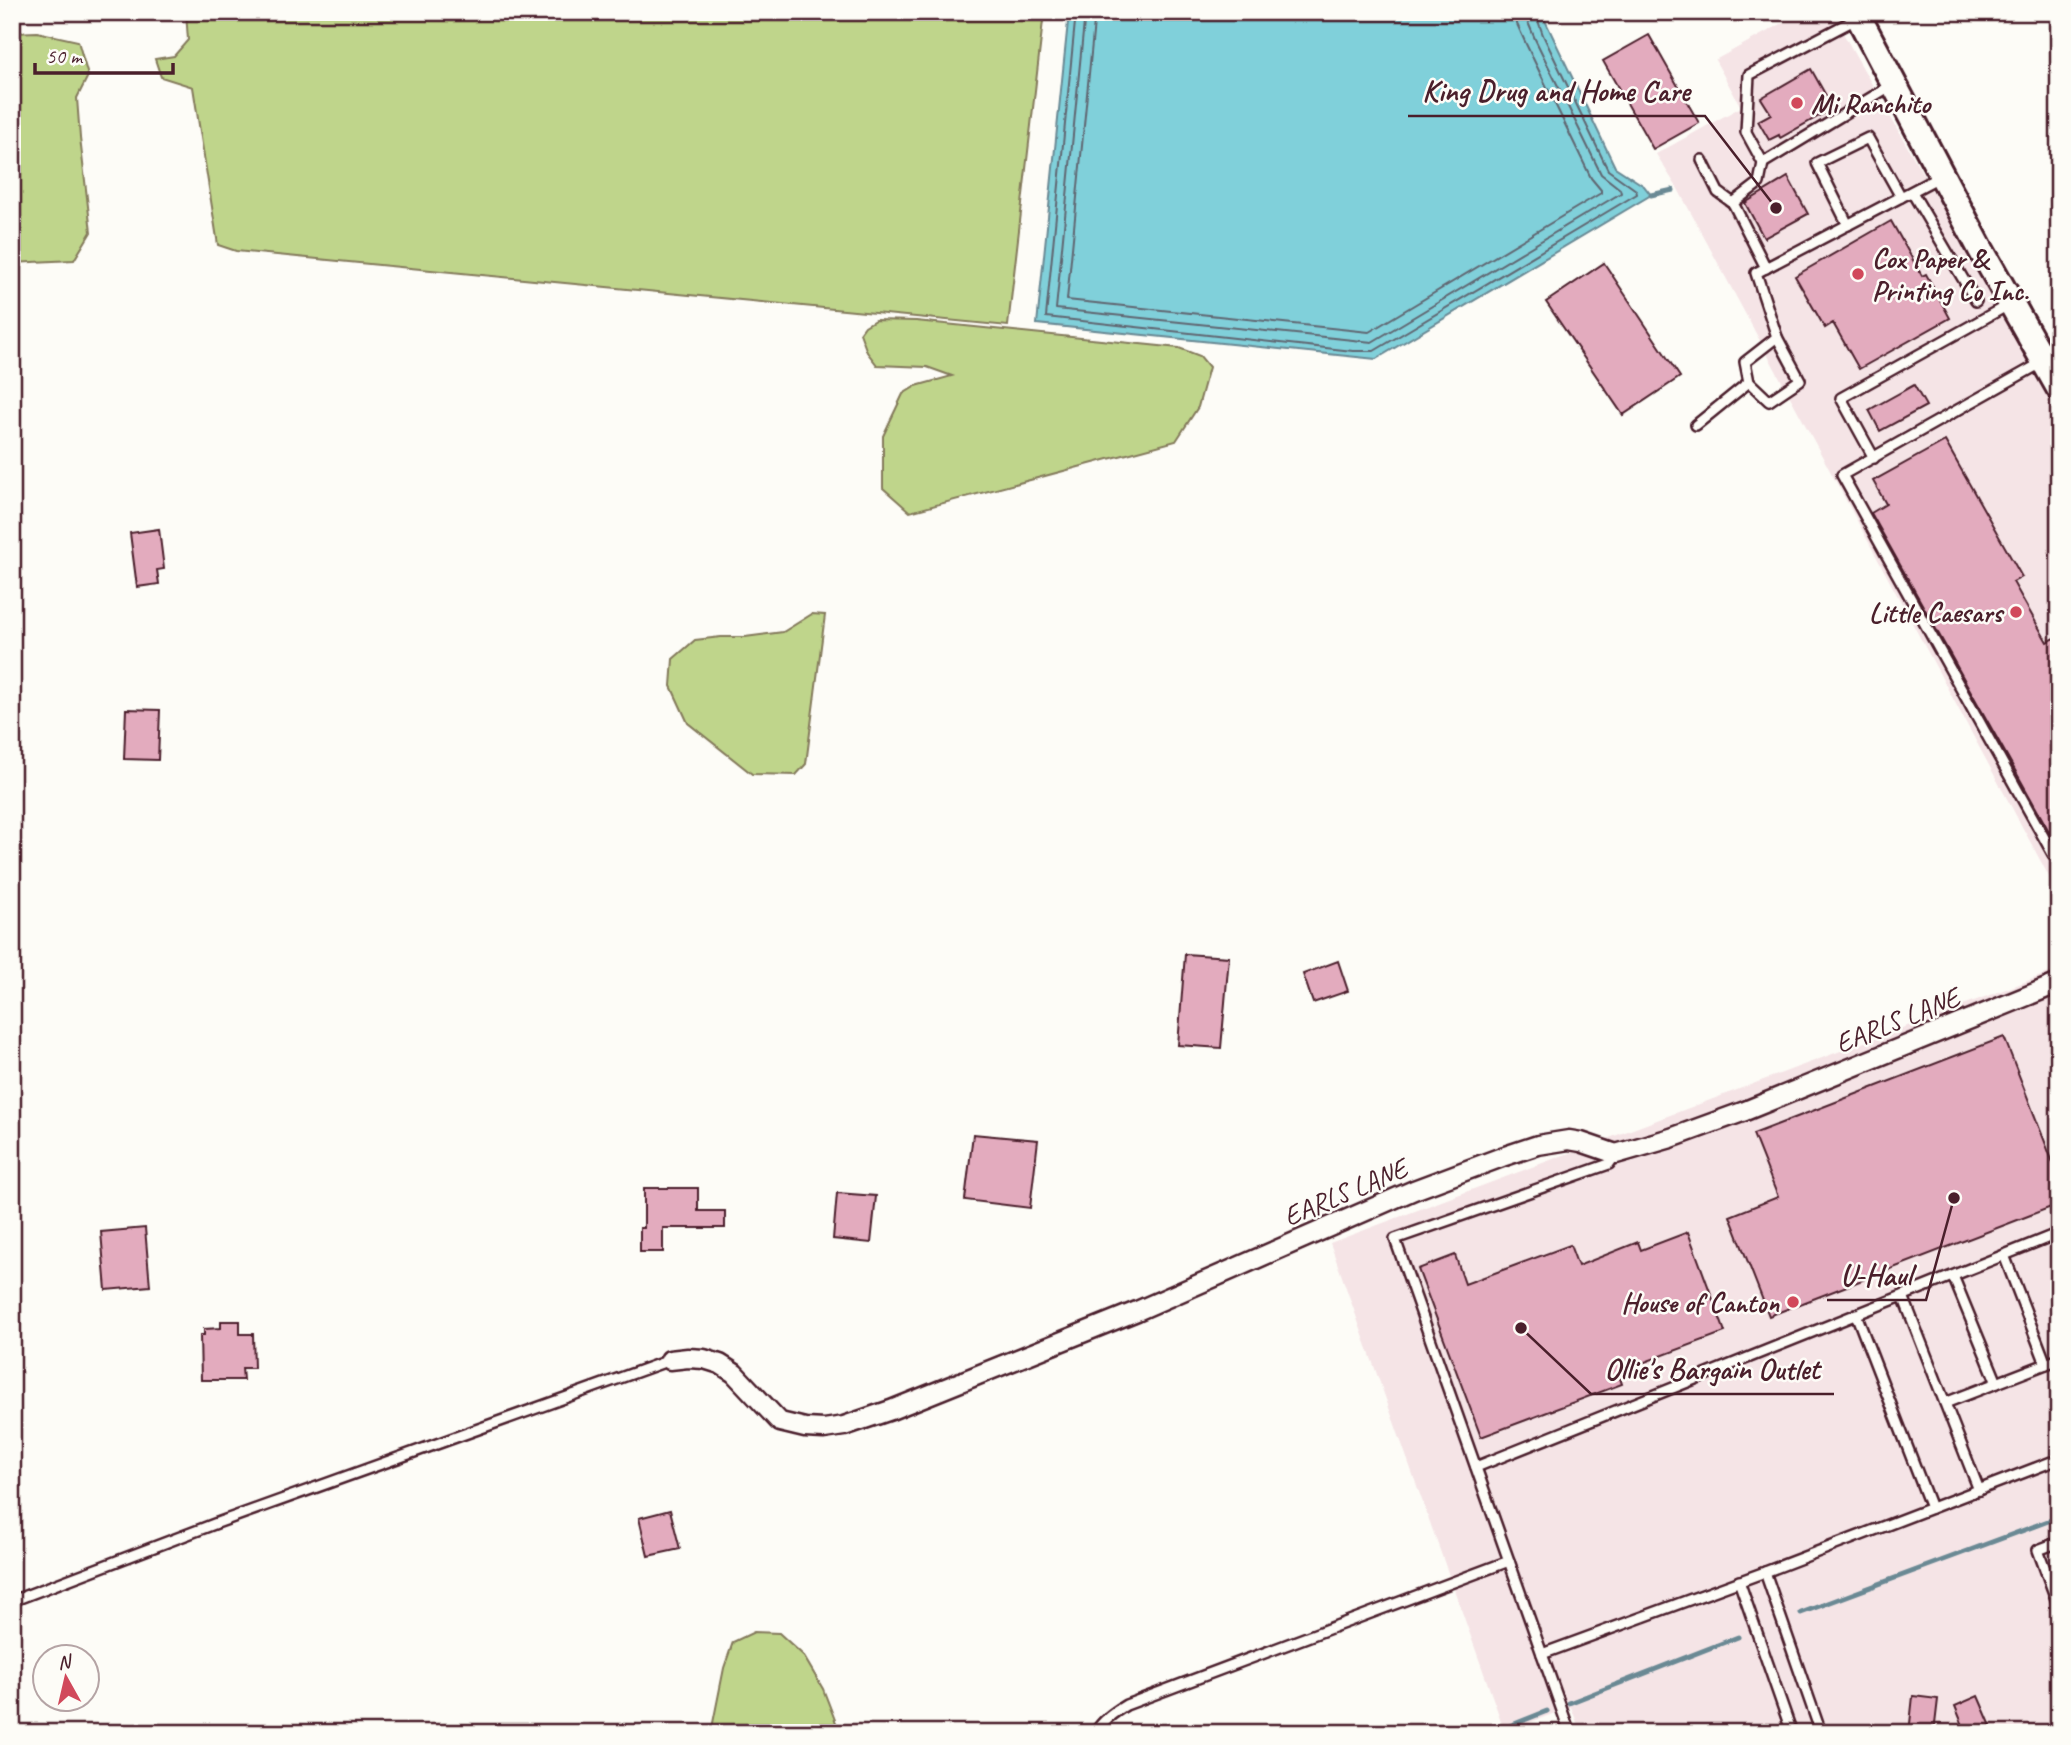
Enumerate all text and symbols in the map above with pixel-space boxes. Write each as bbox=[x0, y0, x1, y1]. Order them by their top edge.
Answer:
scale bar bbox=[35, 32, 173, 76]
text: 50 m bbox=[46, 43, 84, 69]
callout: King Drug and Home Care bbox=[1408, 65, 1705, 116]
text: King Drug and Home Care bbox=[1422, 72, 1693, 110]
place label: Mi Ranchito bbox=[1811, 86, 1932, 121]
marker: Mi Ranchito bbox=[1789, 95, 1805, 111]
place label: Cox Paper & Printing Co Inc. bbox=[1872, 241, 2029, 308]
marker: Cox Paper & Printing Co Inc. bbox=[1850, 266, 1866, 282]
place label: Little Caesars bbox=[1869, 595, 2005, 630]
marker: Little Caesars bbox=[2008, 604, 2024, 620]
street label: EARLS LANE bbox=[1830, 978, 1967, 1061]
street label: EARLS LANE bbox=[1278, 1149, 1415, 1234]
callout: U-Haul bbox=[1827, 1249, 1926, 1300]
text: U-Haul bbox=[1840, 1256, 1917, 1294]
place label: House of Canton bbox=[1621, 1285, 1780, 1320]
marker: House of Canton bbox=[1785, 1294, 1801, 1310]
callout: Ollie's Bargain Outlet bbox=[1591, 1343, 1834, 1394]
text: Ollie's Bargain Outlet bbox=[1604, 1350, 1823, 1388]
north arrow bbox=[32, 1644, 102, 1714]
text: N bbox=[56, 1649, 74, 1675]

